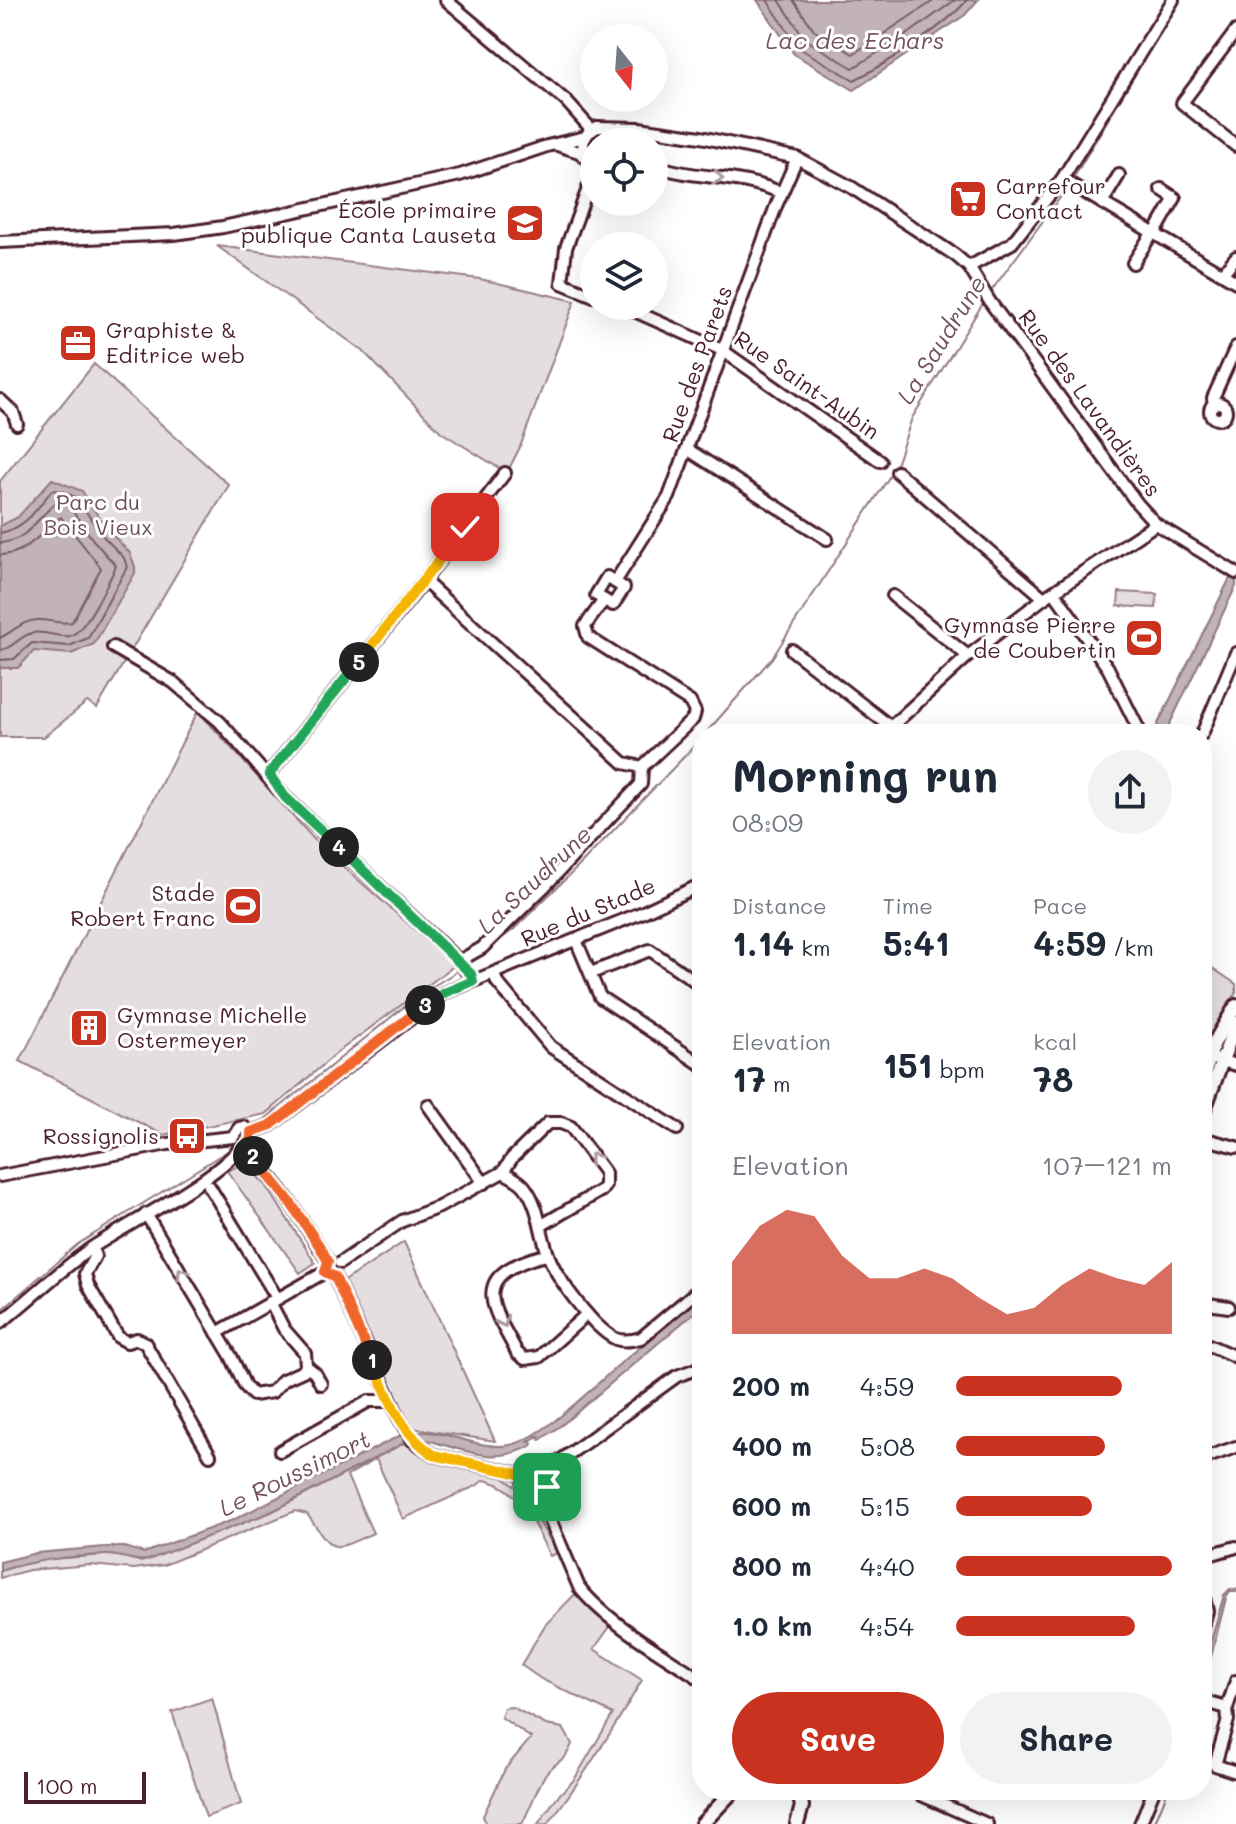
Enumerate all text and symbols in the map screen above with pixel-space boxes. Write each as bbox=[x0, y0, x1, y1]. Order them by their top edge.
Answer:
north arrow bbox=[580, 24, 668, 112]
map controls bbox=[580, 24, 668, 320]
water label: Lac des Echars bbox=[766, 24, 944, 55]
button: locate bbox=[580, 128, 668, 216]
one-way arrow bbox=[711, 169, 725, 186]
place label: Carrefour Contact bbox=[996, 171, 1106, 225]
supermarket icon: Carrefour Contact bbox=[947, 178, 989, 220]
place label: École primaire publique Canta Lauseta bbox=[241, 195, 497, 249]
school or university icon: École primaire publique Canta Lauseta bbox=[504, 202, 546, 244]
button: layers bbox=[580, 232, 668, 320]
water label: La Saudrune bbox=[889, 269, 992, 409]
street label: Rue des Parets bbox=[655, 282, 738, 446]
street label: Rue des Lavandières bbox=[1013, 303, 1168, 502]
place label: Graphiste & Editrice web bbox=[106, 315, 245, 369]
office icon: Graphiste & Editrice web bbox=[57, 322, 99, 364]
street label: Rue Saint-Aubin bbox=[729, 324, 886, 445]
park label: Parc du Bois Vieux bbox=[44, 487, 152, 541]
pin bbox=[431, 493, 499, 561]
icon: check bbox=[443, 505, 487, 549]
place label: Gymnase Pierre de Coubertin bbox=[944, 610, 1116, 664]
sports icon: Gymnase Pierre de Coubertin bbox=[1123, 617, 1165, 659]
pin: 5 bbox=[339, 642, 379, 682]
text: 5 bbox=[353, 647, 365, 676]
text: Morning run bbox=[732, 746, 998, 803]
button: share bbox=[1088, 750, 1172, 834]
text: 08:09 bbox=[732, 805, 803, 839]
water label: La Saudrune bbox=[470, 818, 598, 940]
pin: 4 bbox=[319, 827, 359, 867]
text: 4 bbox=[332, 832, 346, 861]
street label: Rue du Stade bbox=[516, 870, 659, 953]
place label: Stade Robert Franc bbox=[70, 878, 215, 932]
sports icon: Stade Robert Franc bbox=[222, 885, 264, 927]
text: Distance bbox=[732, 891, 827, 920]
text: Time bbox=[883, 891, 933, 920]
text: Pace bbox=[1033, 891, 1087, 920]
text: 1.14 bbox=[732, 920, 794, 965]
text: 5:41 bbox=[883, 920, 950, 965]
text: 4:59 bbox=[1033, 920, 1106, 965]
text: km bbox=[794, 933, 830, 962]
text: /km bbox=[1106, 933, 1154, 962]
pin: 3 bbox=[405, 985, 445, 1025]
text: 3 bbox=[418, 990, 432, 1019]
place label: Gymnase Michelle Ostermeyer bbox=[117, 1000, 307, 1054]
building icon: Gymnase Michelle Ostermeyer bbox=[68, 1007, 110, 1049]
text: Elevation bbox=[732, 1027, 831, 1056]
text: kcal bbox=[1033, 1027, 1077, 1056]
text: 151 bbox=[883, 1042, 933, 1087]
text: bpm bbox=[933, 1055, 985, 1084]
text: 17 bbox=[732, 1056, 766, 1101]
text: 78 bbox=[1033, 1056, 1073, 1101]
text: m bbox=[766, 1069, 791, 1098]
bus stop icon: Rossignolis bbox=[166, 1115, 208, 1157]
place label: Rossignolis bbox=[43, 1121, 159, 1150]
pin: 2 bbox=[233, 1136, 273, 1176]
text: 2 bbox=[247, 1141, 259, 1170]
text: Elevation bbox=[732, 1148, 849, 1182]
text: 107–121 m bbox=[1042, 1148, 1172, 1182]
one-way arrow bbox=[590, 1153, 604, 1167]
one-way arrow bbox=[176, 1267, 191, 1282]
one-way arrow bbox=[493, 1314, 508, 1329]
pin: 1 bbox=[352, 1340, 392, 1380]
text: 1 bbox=[367, 1345, 377, 1374]
text: 200 m bbox=[732, 1369, 810, 1403]
text: 4:59 bbox=[860, 1369, 914, 1403]
water label: Le Roussimort bbox=[214, 1423, 375, 1523]
text: 400 m bbox=[732, 1429, 812, 1463]
text: 5:08 bbox=[860, 1429, 915, 1463]
pin bbox=[513, 1453, 581, 1521]
icon: arrive bbox=[525, 1465, 569, 1509]
text: 600 m bbox=[732, 1489, 811, 1523]
text: 5:15 bbox=[860, 1489, 910, 1523]
text: 800 m bbox=[732, 1549, 812, 1583]
text: 4:40 bbox=[860, 1549, 915, 1583]
text: 1.0 km bbox=[732, 1609, 812, 1643]
text: 4:54 bbox=[860, 1609, 914, 1643]
button: Save bbox=[732, 1692, 944, 1784]
button: Share bbox=[960, 1692, 1172, 1784]
scale bar bbox=[24, 1768, 146, 1804]
text: 100 m bbox=[36, 1771, 98, 1800]

